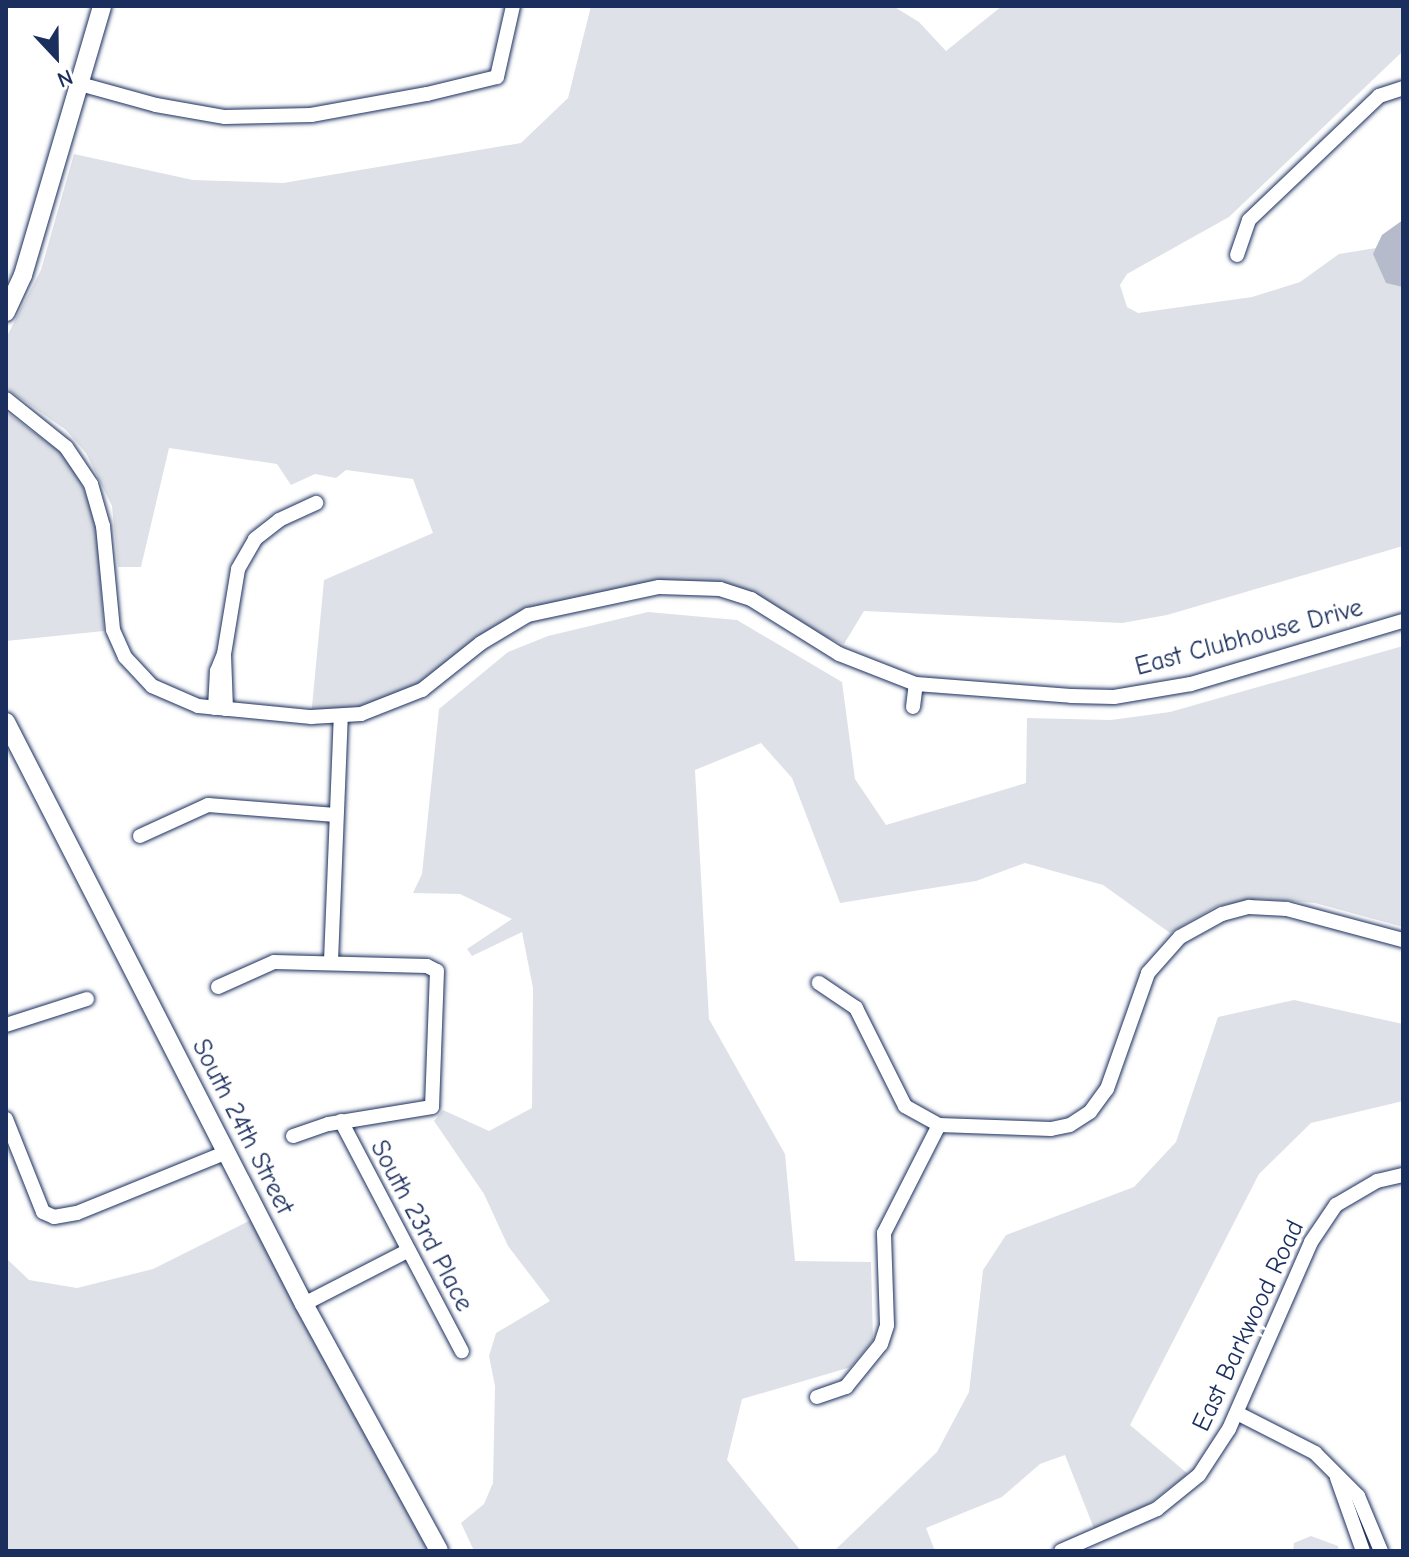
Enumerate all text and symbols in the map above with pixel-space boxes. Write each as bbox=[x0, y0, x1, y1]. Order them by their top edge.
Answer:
north arrow bbox=[16, 16, 96, 96]
text: N bbox=[53, 64, 77, 93]
street label: East Clubhouse Drive bbox=[1132, 593, 1366, 683]
street label: South 24th Street bbox=[184, 1034, 300, 1220]
street label: South 23rd Place bbox=[363, 1135, 479, 1317]
street label: East Barkwood Road bbox=[1186, 1215, 1312, 1437]

